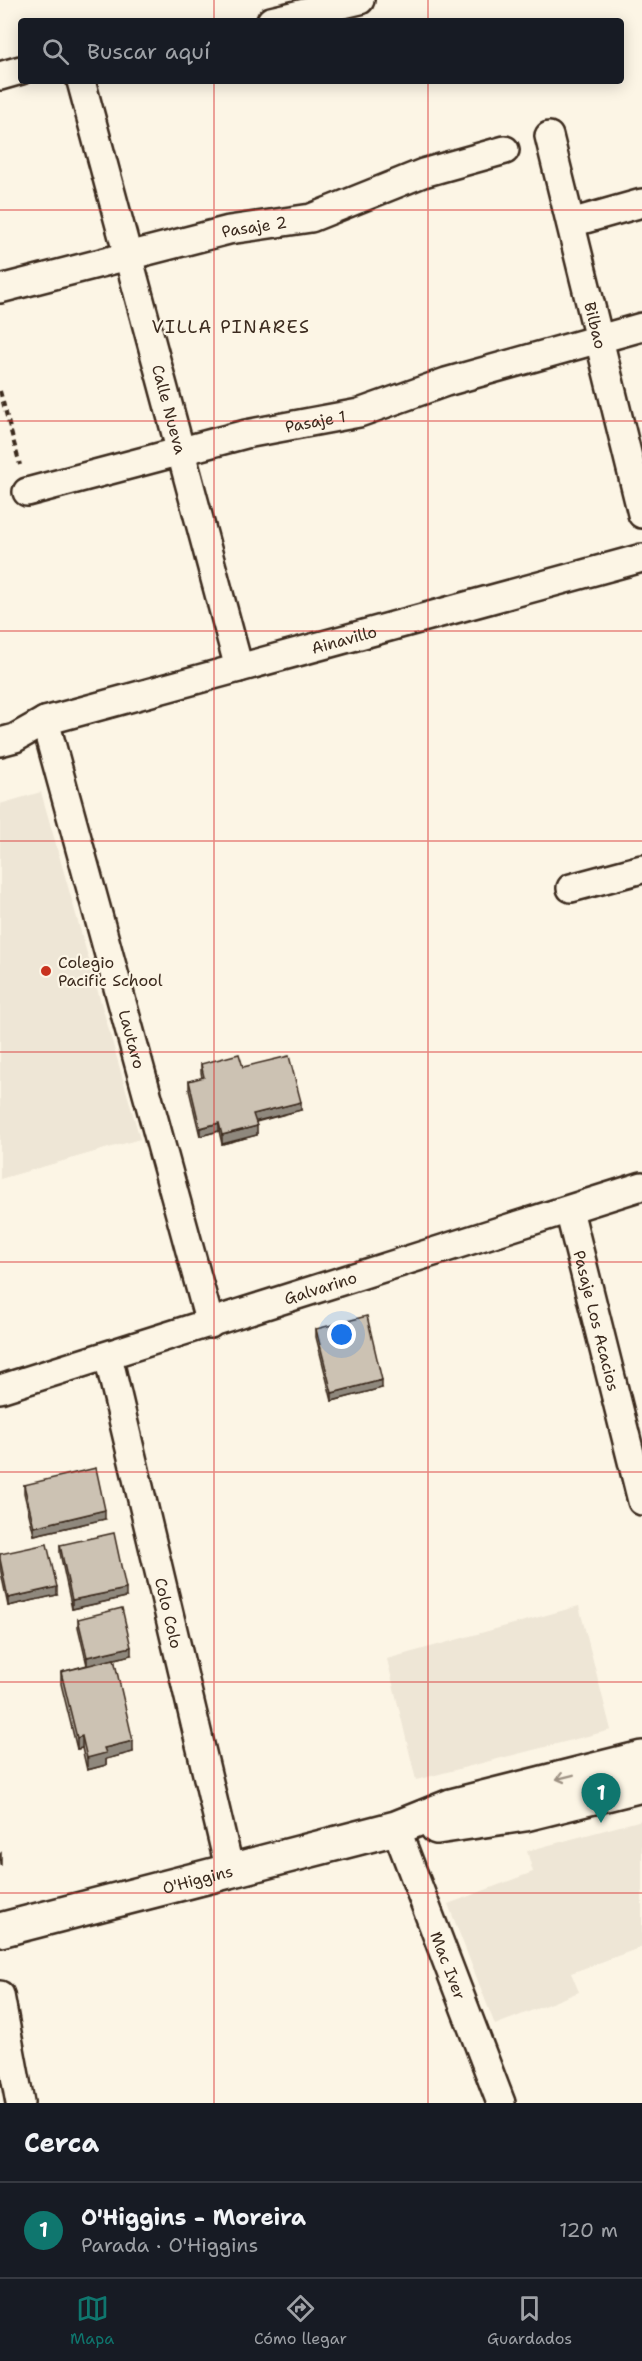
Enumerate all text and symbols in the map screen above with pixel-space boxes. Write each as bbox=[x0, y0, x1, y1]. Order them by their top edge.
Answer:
search box bbox=[18, 18, 624, 84]
icon: search bbox=[39, 35, 72, 68]
text: Buscar aquí bbox=[87, 37, 210, 66]
street label: Pasaje 2 bbox=[219, 211, 288, 242]
street label: Bilbao bbox=[580, 300, 611, 351]
district label: VILLA PINARES bbox=[151, 315, 311, 339]
street label: Calle Nueva bbox=[147, 362, 191, 456]
street label: Pasaje 1 bbox=[283, 405, 347, 437]
street label: Ainavillo bbox=[309, 620, 379, 658]
place label: Colegio Pacific School bbox=[58, 952, 163, 991]
marker: Colegio Pacific School bbox=[39, 964, 53, 978]
street label: Lautaro bbox=[114, 1007, 150, 1071]
street label: Pasaje Los Acacios bbox=[569, 1248, 625, 1393]
street label: Galvarino bbox=[281, 1266, 359, 1309]
your location bbox=[327, 1320, 356, 1349]
street label: Colo Colo bbox=[150, 1575, 187, 1650]
one-way arrow bbox=[556, 1772, 575, 1784]
pin: 1 bbox=[582, 1774, 620, 1823]
street label: O'Higgins bbox=[160, 1860, 235, 1898]
street label: Mac Iver bbox=[426, 1928, 471, 2002]
text: Cerca bbox=[24, 2125, 99, 2160]
text: O'Higgins - Moreira bbox=[81, 2203, 306, 2232]
text: 1 bbox=[39, 2217, 48, 2243]
text: 120 m bbox=[559, 2217, 618, 2243]
text: Parada · O'Higgins bbox=[81, 2232, 258, 2258]
tab: Mapa bbox=[70, 2292, 114, 2349]
tab: Cómo llegar bbox=[254, 2292, 347, 2349]
tab: Guardados bbox=[487, 2292, 572, 2349]

